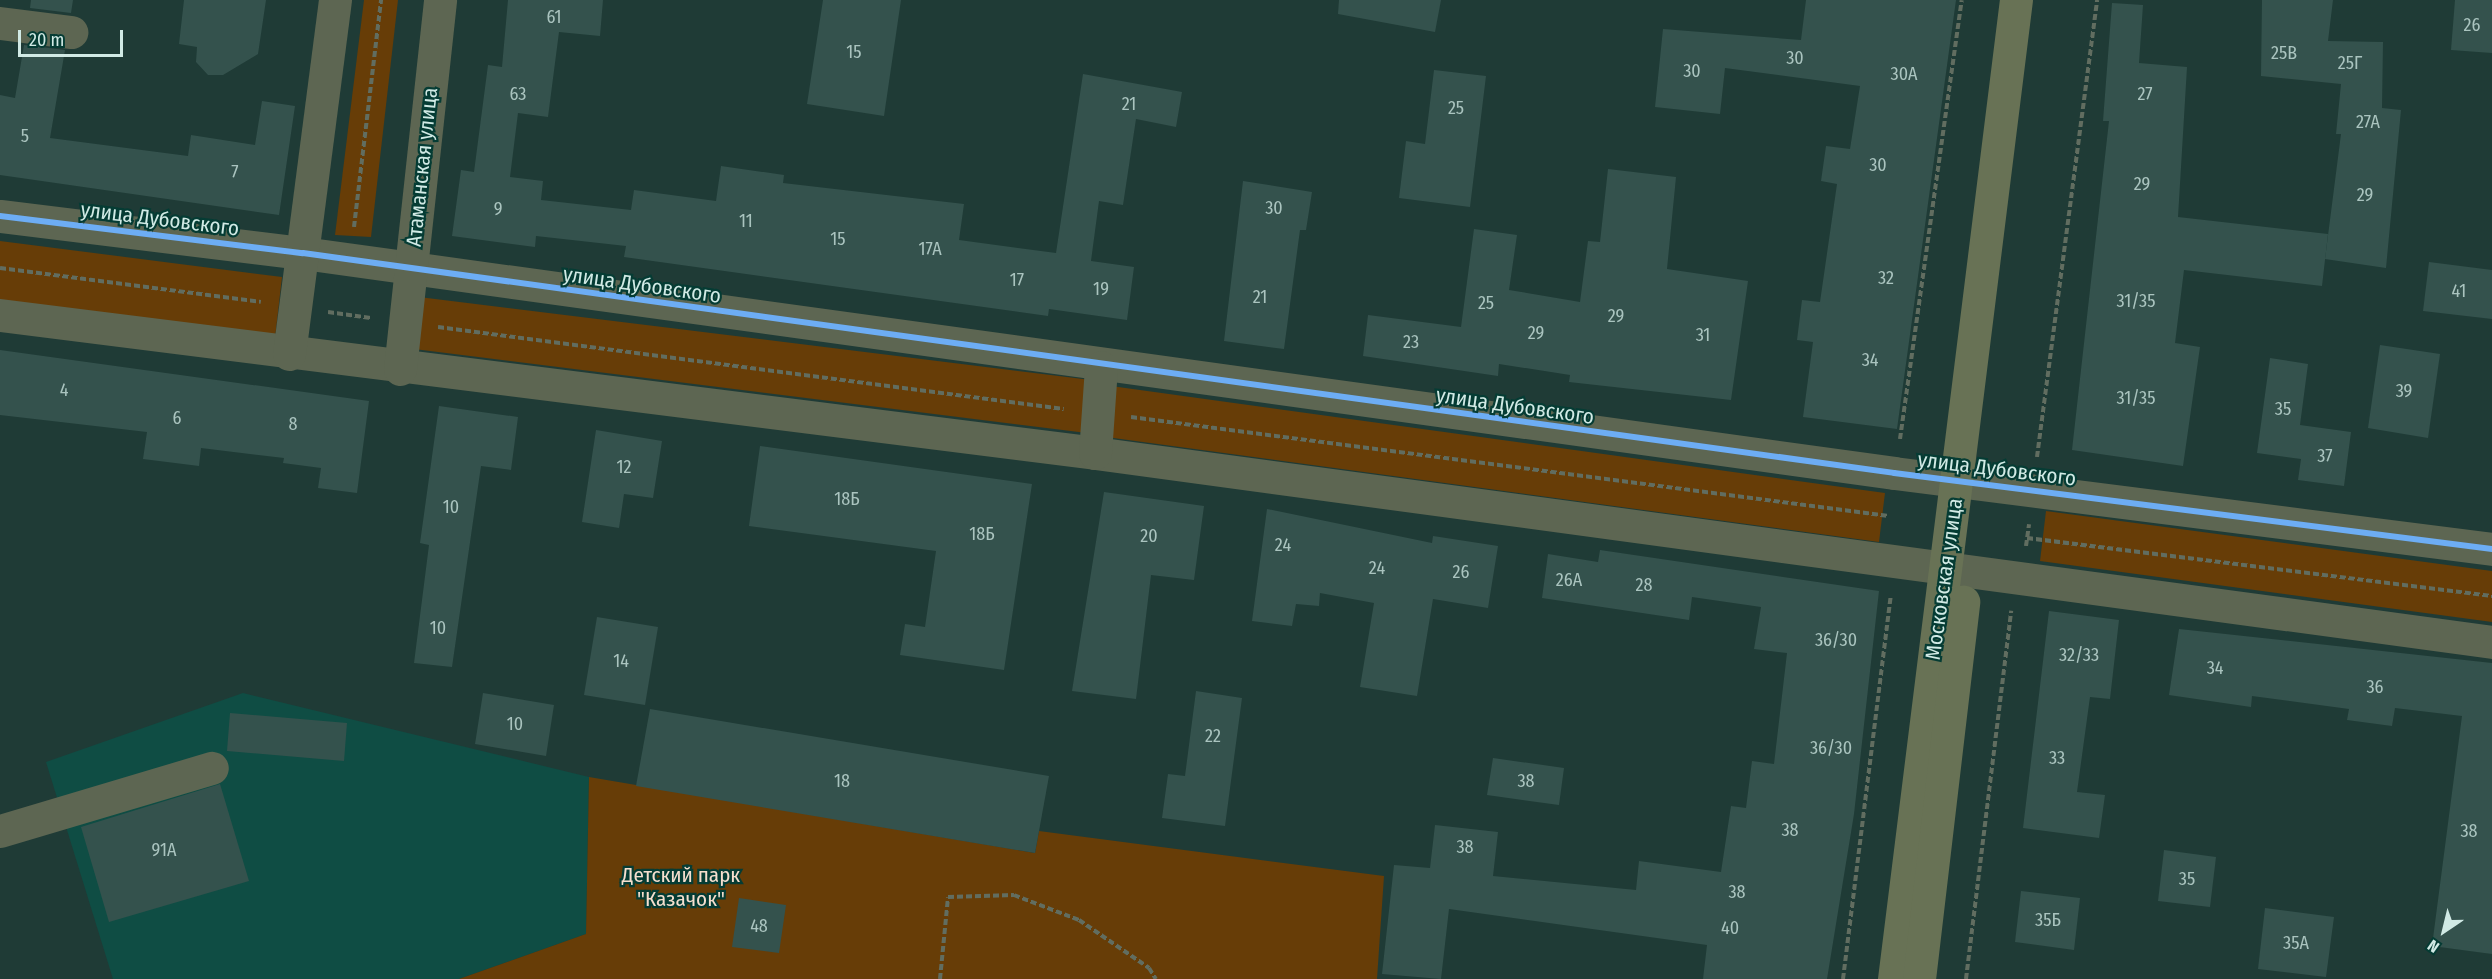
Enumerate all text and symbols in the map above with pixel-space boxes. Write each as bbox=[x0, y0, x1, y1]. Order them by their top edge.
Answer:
house number: 61 bbox=[546, 6, 562, 28]
house number: 26 bbox=[2464, 14, 2480, 36]
scale bar bbox=[21, 18, 126, 56]
text: 20 m bbox=[29, 29, 64, 51]
house number: 15 bbox=[846, 41, 862, 63]
house number: 25В bbox=[2271, 42, 2297, 64]
house number: 30 bbox=[1786, 47, 1804, 69]
house number: 25Г bbox=[2338, 52, 2362, 74]
house number: 30 bbox=[1683, 60, 1701, 82]
house number: 30А bbox=[1891, 63, 1917, 85]
house number: 63 bbox=[510, 83, 526, 105]
house number: 27 bbox=[2137, 83, 2153, 105]
street label: Атаманская улица bbox=[401, 86, 443, 248]
house number: 21 bbox=[1122, 93, 1136, 115]
house number: 25 bbox=[1448, 97, 1464, 119]
house number: 27А bbox=[2356, 111, 2380, 133]
house number: 5 bbox=[21, 125, 29, 147]
house number: 30 bbox=[1869, 154, 1887, 176]
house number: 7 bbox=[231, 161, 239, 183]
house number: 29 bbox=[2134, 173, 2150, 195]
house number: 29 bbox=[2357, 184, 2373, 206]
street label: улица Дубовского bbox=[79, 197, 241, 241]
house number: 30 bbox=[1265, 197, 1283, 219]
house number: 9 bbox=[494, 198, 502, 220]
house number: 11 bbox=[739, 210, 753, 232]
house number: 15 bbox=[830, 228, 846, 250]
house number: 17А bbox=[918, 238, 942, 260]
street label: улица Дубовского bbox=[561, 261, 723, 309]
house number: 32 bbox=[1878, 267, 1894, 289]
house number: 17 bbox=[1010, 269, 1024, 291]
house number: 19 bbox=[1093, 278, 1109, 300]
house number: 41 bbox=[2452, 280, 2466, 302]
house number: 21 bbox=[1253, 286, 1267, 308]
house number: 31/35 bbox=[2117, 290, 2155, 312]
house number: 25 bbox=[1478, 292, 1494, 314]
house number: 29 bbox=[1608, 305, 1624, 327]
house number: 29 bbox=[1528, 322, 1544, 344]
house number: 31 bbox=[1696, 324, 1710, 346]
house number: 23 bbox=[1403, 331, 1419, 353]
house number: 34 bbox=[1862, 349, 1878, 371]
house number: 4 bbox=[60, 379, 68, 401]
house number: 39 bbox=[2396, 380, 2412, 402]
street label: улица Дубовского bbox=[1434, 382, 1596, 430]
house number: 31/35 bbox=[2117, 387, 2155, 409]
house number: 35 bbox=[2275, 398, 2291, 420]
house number: 6 bbox=[173, 407, 181, 429]
house number: 8 bbox=[289, 413, 297, 435]
house number: 37 bbox=[2317, 445, 2333, 467]
street label: улица Дубовского bbox=[1916, 447, 2078, 491]
house number: 12 bbox=[617, 456, 631, 478]
house number: 18Б bbox=[834, 488, 860, 510]
house number: 10 bbox=[443, 496, 459, 518]
street label: Московская улица bbox=[1920, 497, 1968, 661]
house number: 18Б bbox=[969, 523, 995, 545]
house number: 20 bbox=[1140, 525, 1158, 547]
house number: 24 bbox=[1275, 534, 1291, 556]
house number: 24 bbox=[1369, 557, 1385, 579]
house number: 26 bbox=[1453, 561, 1469, 583]
house number: 26А bbox=[1556, 569, 1582, 591]
house number: 28 bbox=[1636, 574, 1652, 596]
house number: 10 bbox=[430, 617, 446, 639]
house number: 36/30 bbox=[1815, 629, 1857, 651]
house number: 32/33 bbox=[2059, 644, 2099, 666]
house number: 14 bbox=[613, 650, 629, 672]
house number: 34 bbox=[2207, 657, 2223, 679]
house number: 36 bbox=[2366, 676, 2384, 698]
house number: 10 bbox=[507, 713, 523, 735]
house number: 22 bbox=[1205, 725, 1221, 747]
house number: 36/30 bbox=[1810, 737, 1852, 759]
house number: 33 bbox=[2049, 747, 2065, 769]
house number: 18 bbox=[834, 770, 850, 792]
house number: 38 bbox=[1517, 770, 1535, 792]
house number: 38 bbox=[1781, 819, 1799, 841]
house number: 38 bbox=[2460, 820, 2478, 842]
house number: 38 bbox=[1456, 836, 1474, 858]
house number: 91А bbox=[152, 839, 176, 861]
park label: Детский парк "Казачок" bbox=[622, 862, 740, 912]
house number: 35 bbox=[2179, 868, 2195, 890]
house number: 38 bbox=[1728, 881, 1746, 903]
north arrow bbox=[2414, 901, 2474, 961]
house number: 35Б bbox=[2035, 909, 2061, 931]
house number: 48 bbox=[750, 915, 768, 937]
house number: 40 bbox=[1721, 917, 1739, 939]
house number: 35А bbox=[2283, 932, 2309, 954]
text: N bbox=[2424, 936, 2443, 957]

